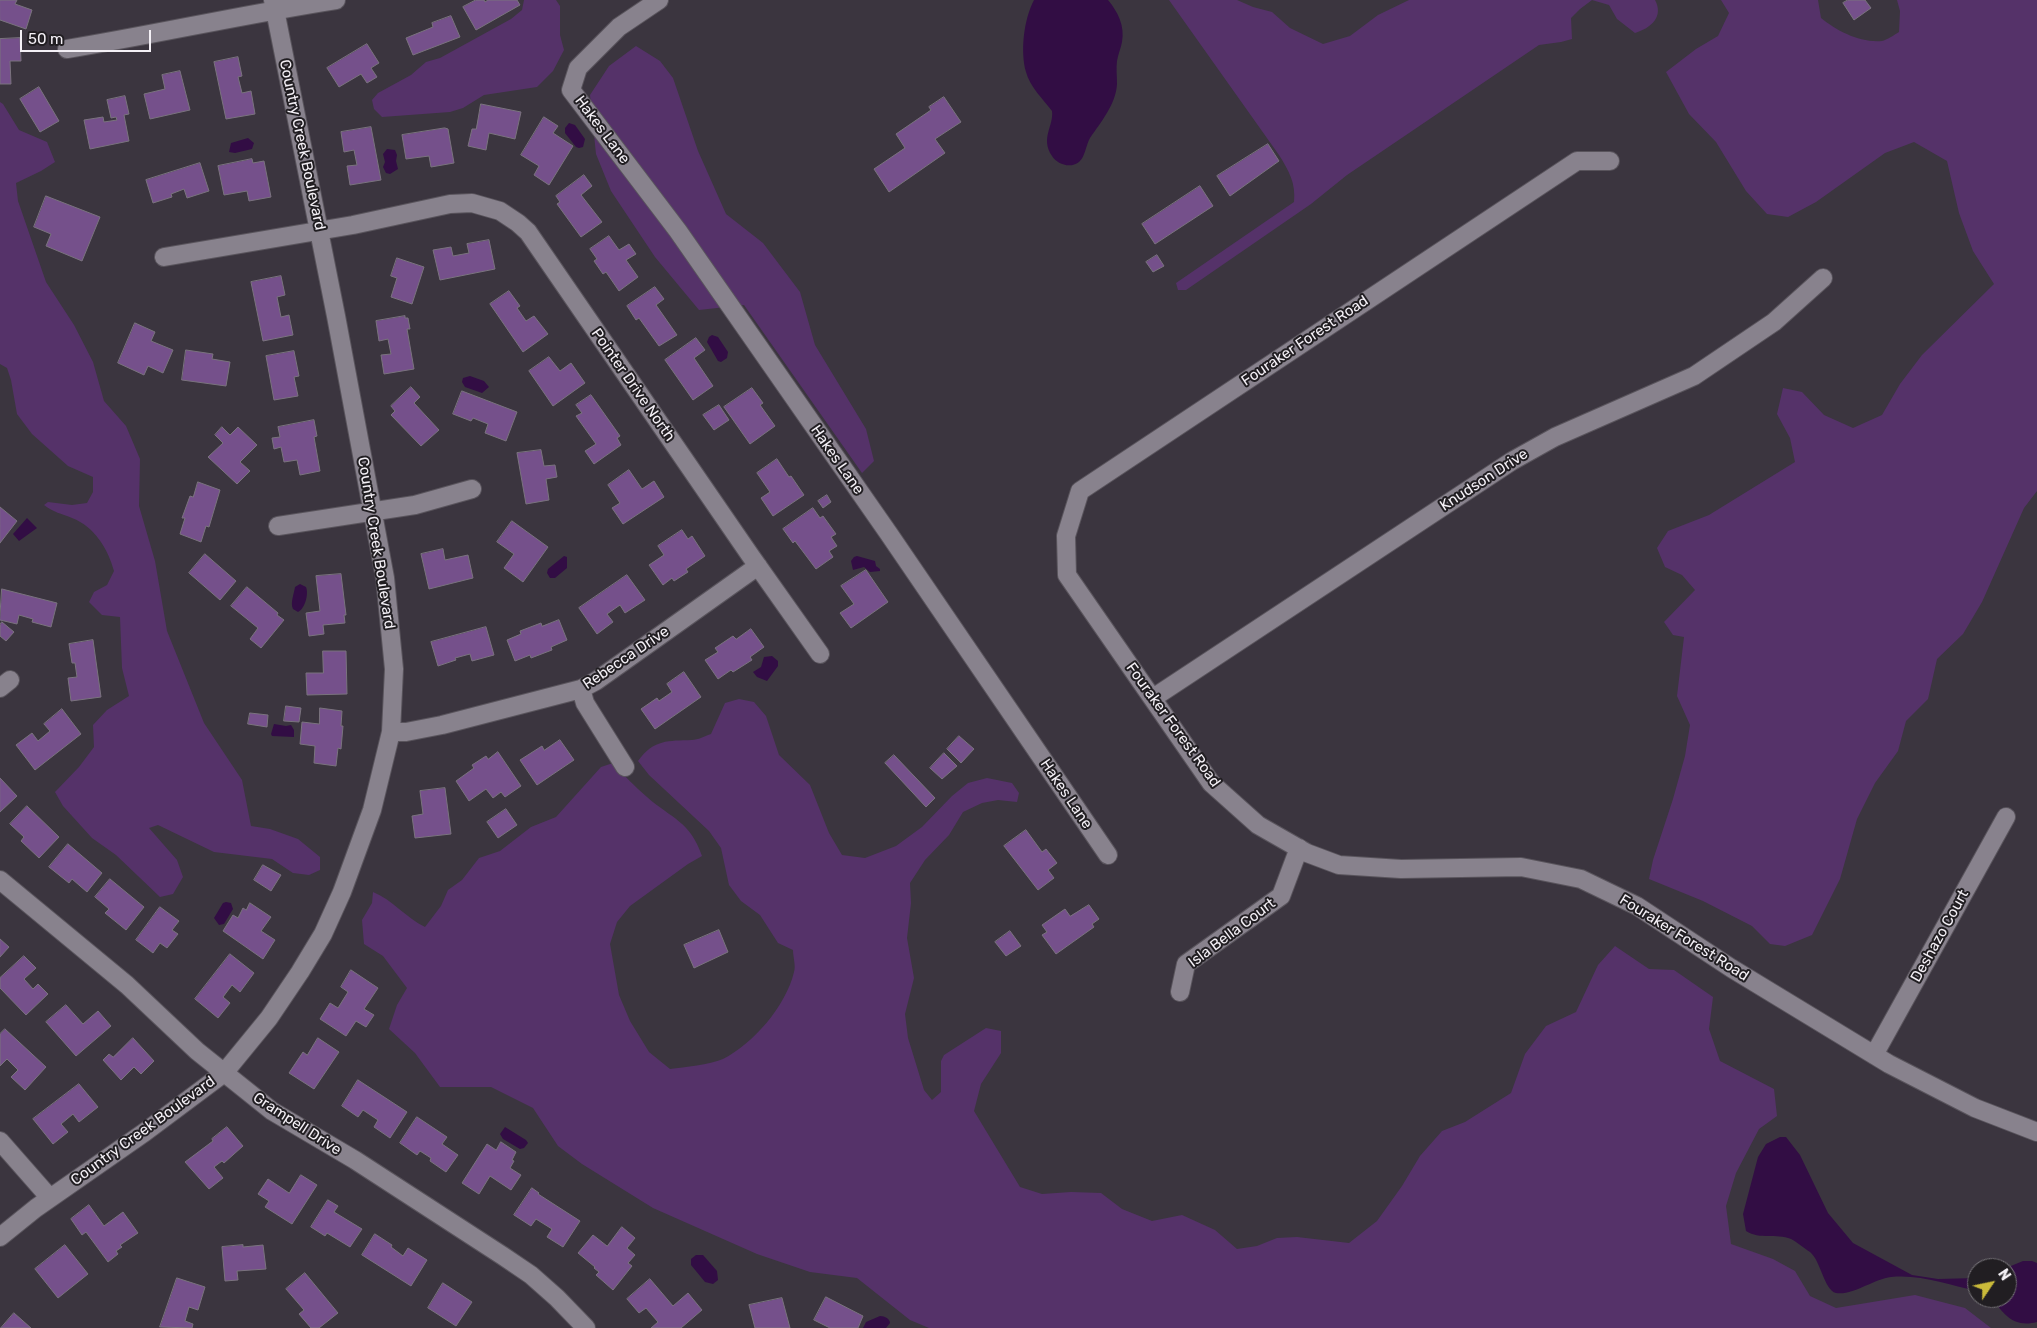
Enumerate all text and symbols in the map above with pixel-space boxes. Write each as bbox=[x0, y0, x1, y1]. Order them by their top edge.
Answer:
scale bar bbox=[22, 20, 154, 52]
text: 50 m bbox=[28, 30, 63, 48]
street label: Country Creek Boulevard bbox=[275, 58, 329, 232]
street label: Hakes Lane bbox=[571, 93, 633, 167]
street label: Fouraker Forest Road bbox=[1238, 292, 1372, 390]
street label: Pointer Drive North bbox=[587, 325, 679, 445]
street label: Hakes Lane bbox=[807, 422, 867, 498]
street label: Knudson Drive bbox=[1437, 445, 1531, 515]
street label: Country Creek Boulevard bbox=[353, 456, 399, 630]
street label: Rebecca Drive bbox=[579, 623, 673, 693]
street label: Fouraker Forest Road bbox=[1122, 659, 1224, 791]
street label: Hakes Lane bbox=[1036, 756, 1096, 832]
street label: Deshazo Court bbox=[1907, 887, 1973, 985]
street label: Fouraker Forest Road bbox=[1616, 891, 1752, 985]
street label: Isla Bella Court bbox=[1185, 894, 1279, 972]
street label: Country Creek Boulevard bbox=[67, 1073, 219, 1189]
street label: Grampell Drive bbox=[249, 1089, 345, 1159]
north arrow bbox=[1967, 1258, 2017, 1308]
text: N bbox=[1994, 1266, 2014, 1284]

